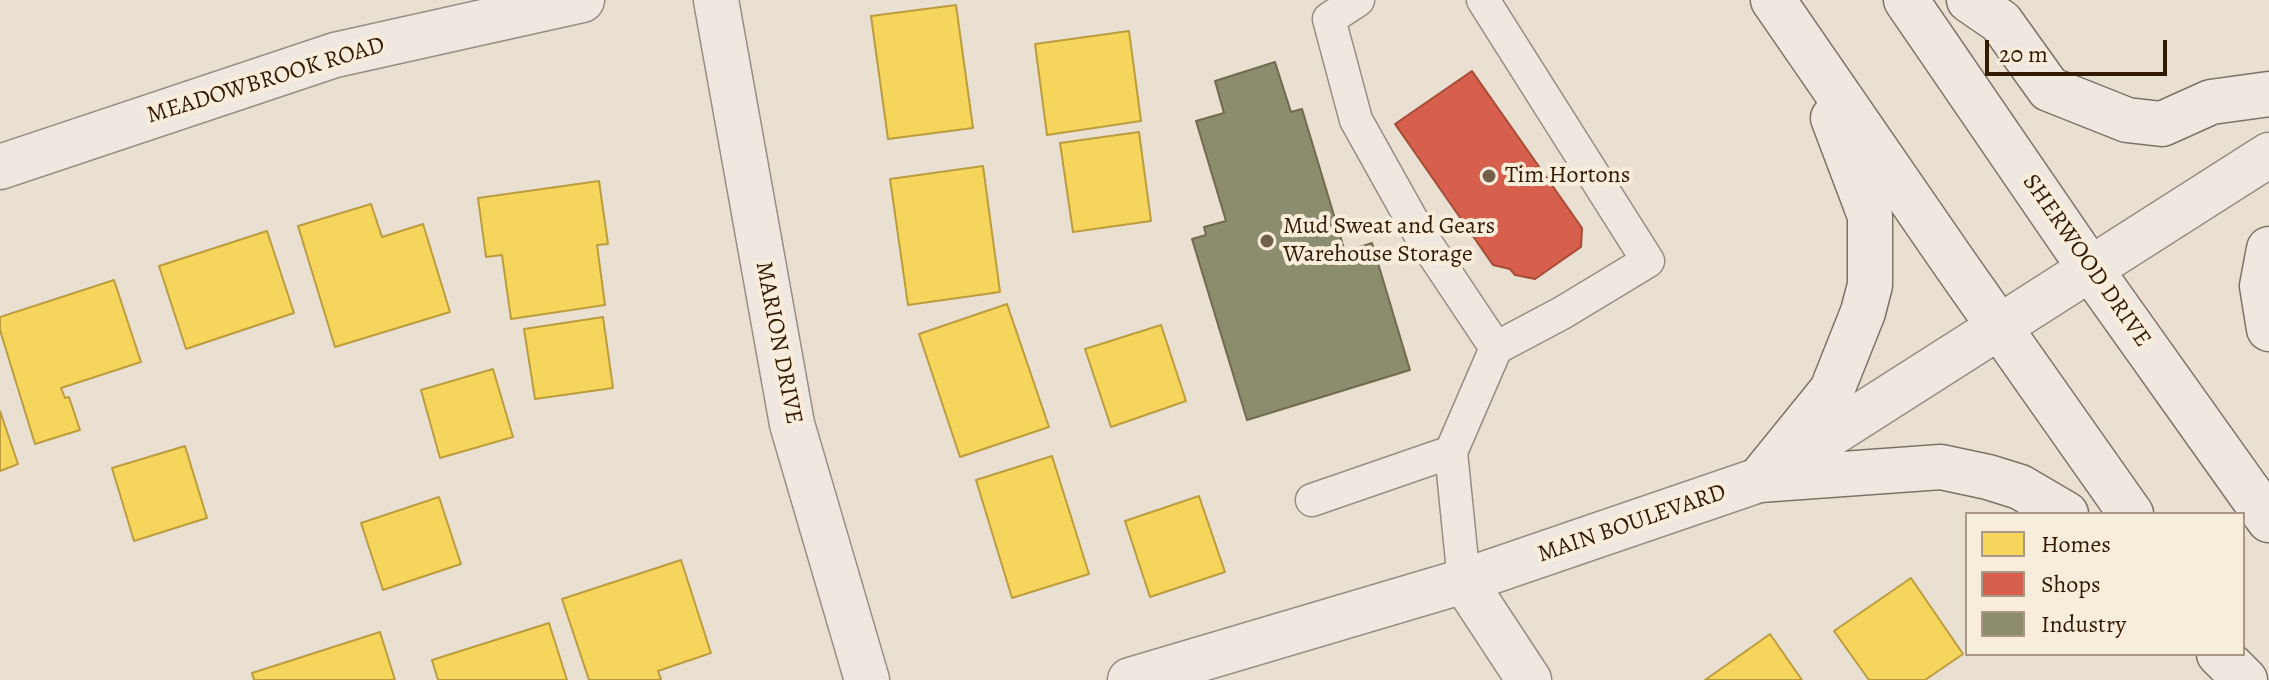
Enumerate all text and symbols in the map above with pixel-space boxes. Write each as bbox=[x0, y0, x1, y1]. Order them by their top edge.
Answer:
scale bar bbox=[1989, 24, 2171, 74]
street label: MEADOWBROOK ROAD bbox=[144, 31, 388, 131]
text: 20 m bbox=[1999, 38, 2048, 70]
place label: Tim Hortons bbox=[1505, 162, 1630, 190]
marker: Tim Hortons bbox=[1480, 167, 1498, 185]
street label: SHERWOOD DRIVE bbox=[2016, 169, 2156, 353]
place label: Mud Sweat and Gears Warehouse Storage bbox=[1283, 213, 1495, 269]
marker: Mud Sweat and Gears Warehouse Storage bbox=[1258, 232, 1276, 250]
street label: MARION DRIVE bbox=[748, 259, 808, 427]
street label: MAIN BOULEVARD bbox=[1534, 478, 1730, 570]
legend bbox=[1965, 512, 2245, 656]
text: Homes bbox=[2041, 528, 2111, 560]
text: Shops bbox=[2041, 568, 2101, 600]
text: Industry bbox=[2041, 608, 2126, 640]

